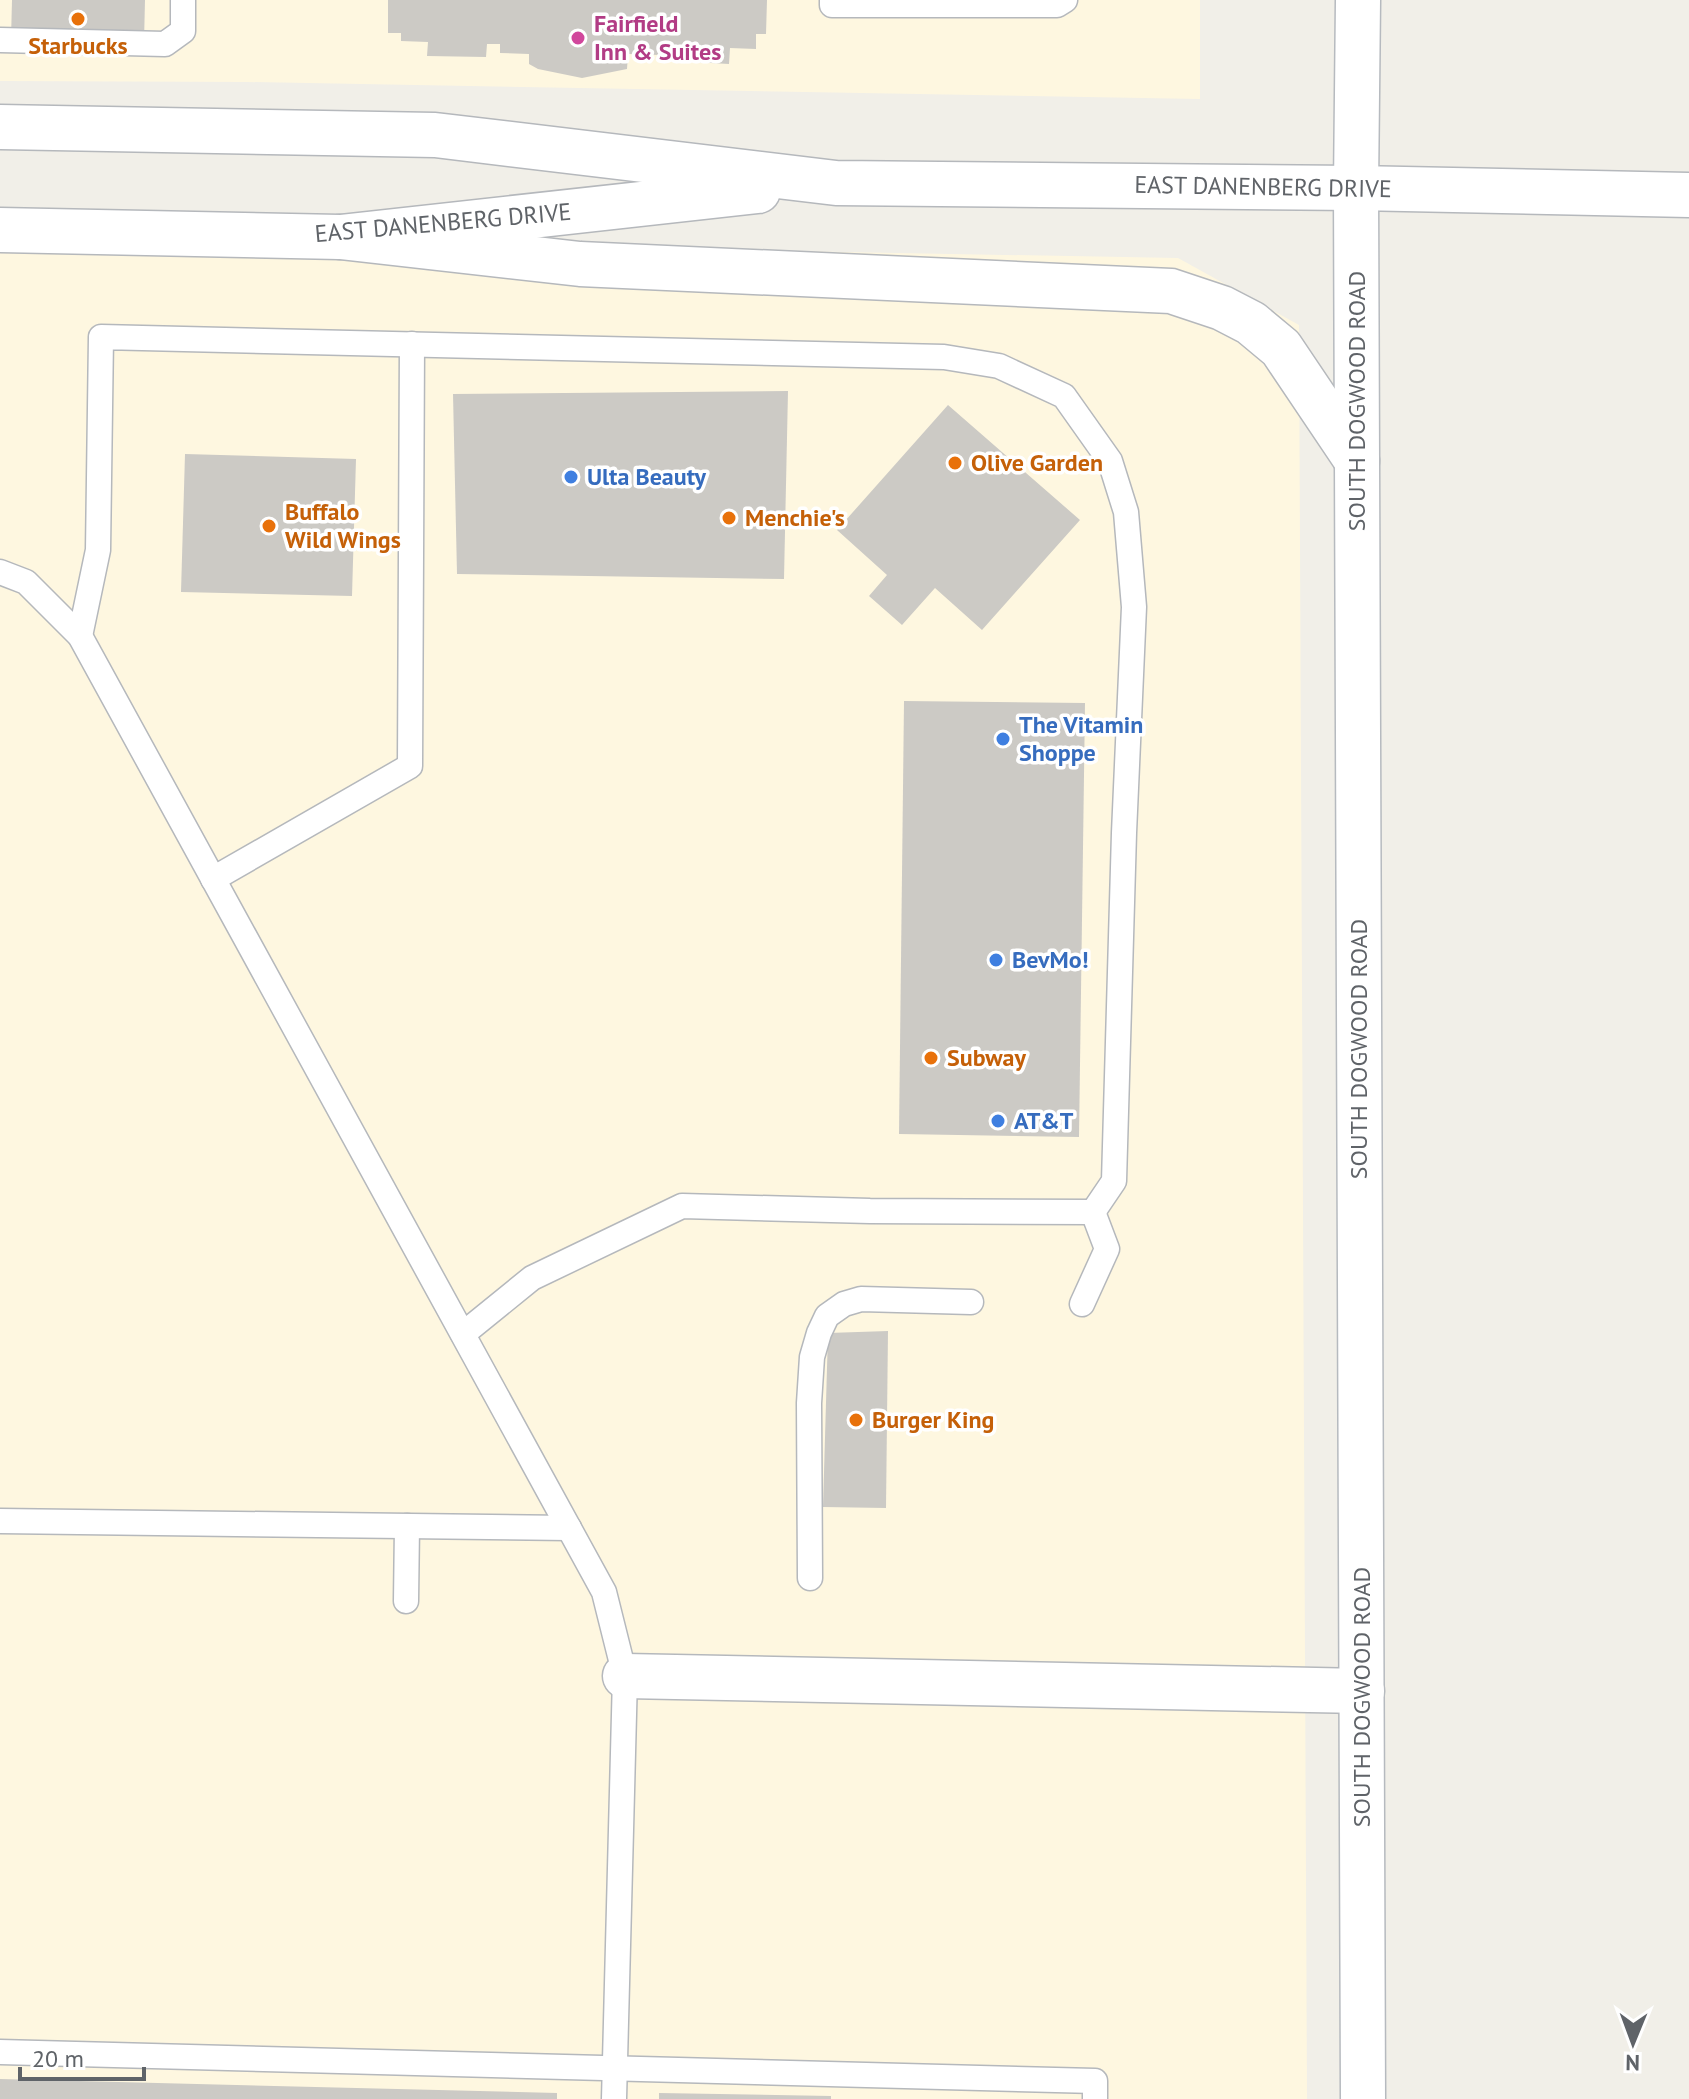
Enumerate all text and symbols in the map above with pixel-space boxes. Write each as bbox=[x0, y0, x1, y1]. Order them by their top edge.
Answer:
place label: Fairfield Inn & Suites bbox=[594, 8, 721, 67]
marker: Starbucks bbox=[69, 10, 87, 28]
marker: Fairfield Inn & Suites bbox=[569, 29, 587, 47]
place label: Starbucks bbox=[28, 30, 128, 61]
street label: EAST DANENBERG DRIVE bbox=[1134, 169, 1392, 204]
street label: EAST DANENBERG DRIVE bbox=[313, 196, 573, 249]
street label: SOUTH DOGWOOD ROAD bbox=[1341, 271, 1372, 531]
place label: Olive Garden bbox=[971, 447, 1103, 478]
marker: Olive Garden bbox=[946, 454, 964, 472]
place label: Ulta Beauty bbox=[587, 461, 706, 492]
marker: Ulta Beauty bbox=[562, 468, 580, 486]
place label: Buffalo Wild Wings bbox=[285, 496, 401, 555]
place label: Menchie's bbox=[745, 502, 845, 533]
marker: Menchie's bbox=[720, 509, 738, 527]
marker: Buffalo Wild Wings bbox=[260, 517, 278, 535]
place label: The Vitamin Shoppe bbox=[1019, 709, 1143, 768]
marker: The Vitamin Shoppe bbox=[994, 730, 1012, 748]
street label: SOUTH DOGWOOD ROAD bbox=[1343, 919, 1374, 1179]
place label: BevMo! bbox=[1012, 944, 1089, 975]
marker: BevMo! bbox=[987, 951, 1005, 969]
place label: Subway bbox=[947, 1042, 1026, 1073]
marker: Subway bbox=[922, 1049, 940, 1067]
place label: AT&T bbox=[1014, 1105, 1074, 1136]
marker: AT&T bbox=[989, 1112, 1007, 1130]
place label: Burger King bbox=[872, 1404, 994, 1435]
marker: Burger King bbox=[847, 1411, 865, 1429]
street label: SOUTH DOGWOOD ROAD bbox=[1346, 1567, 1377, 1827]
north arrow bbox=[1593, 2003, 1673, 2083]
scale bar bbox=[20, 2031, 144, 2081]
text: 20 m bbox=[32, 2043, 84, 2074]
text: N bbox=[1625, 2049, 1640, 2077]

